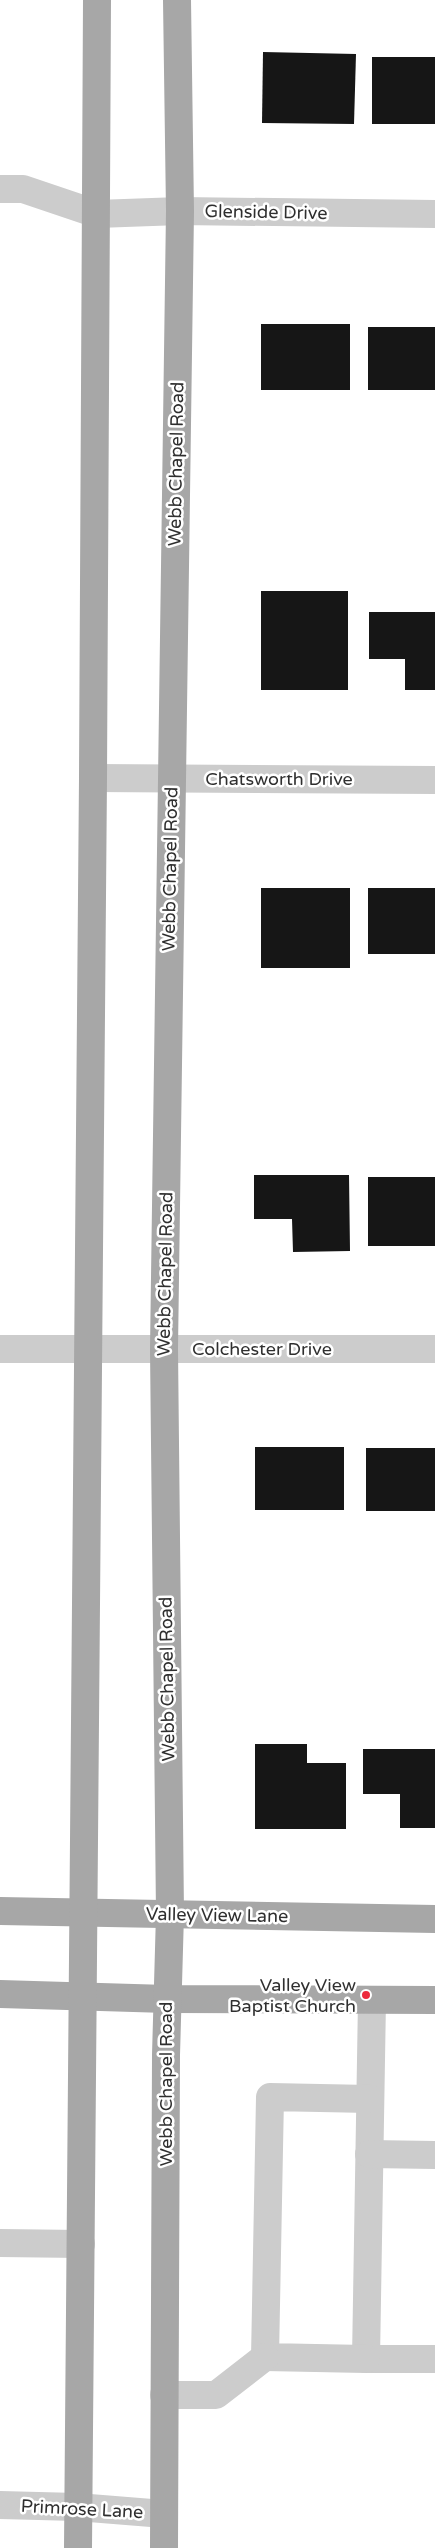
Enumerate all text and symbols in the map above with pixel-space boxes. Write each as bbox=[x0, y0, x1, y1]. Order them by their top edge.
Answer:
street label: Glenside Drive bbox=[204, 200, 328, 224]
street label: Webb Chapel Road bbox=[164, 382, 188, 546]
street label: Chatsworth Drive bbox=[205, 768, 353, 790]
street label: Webb Chapel Road bbox=[158, 787, 182, 951]
street label: Webb Chapel Road bbox=[153, 1192, 177, 1356]
street label: Colchester Drive bbox=[192, 1338, 332, 1360]
street label: Webb Chapel Road bbox=[155, 1597, 179, 1761]
street label: Valley View Lane bbox=[146, 1903, 288, 1927]
place label: Valley View Baptist Church bbox=[229, 1974, 356, 2017]
marker: Valley View Baptist Church bbox=[360, 1989, 372, 2001]
street label: Webb Chapel Road bbox=[155, 2002, 177, 2166]
street label: Primrose Lane bbox=[20, 2495, 144, 2523]

